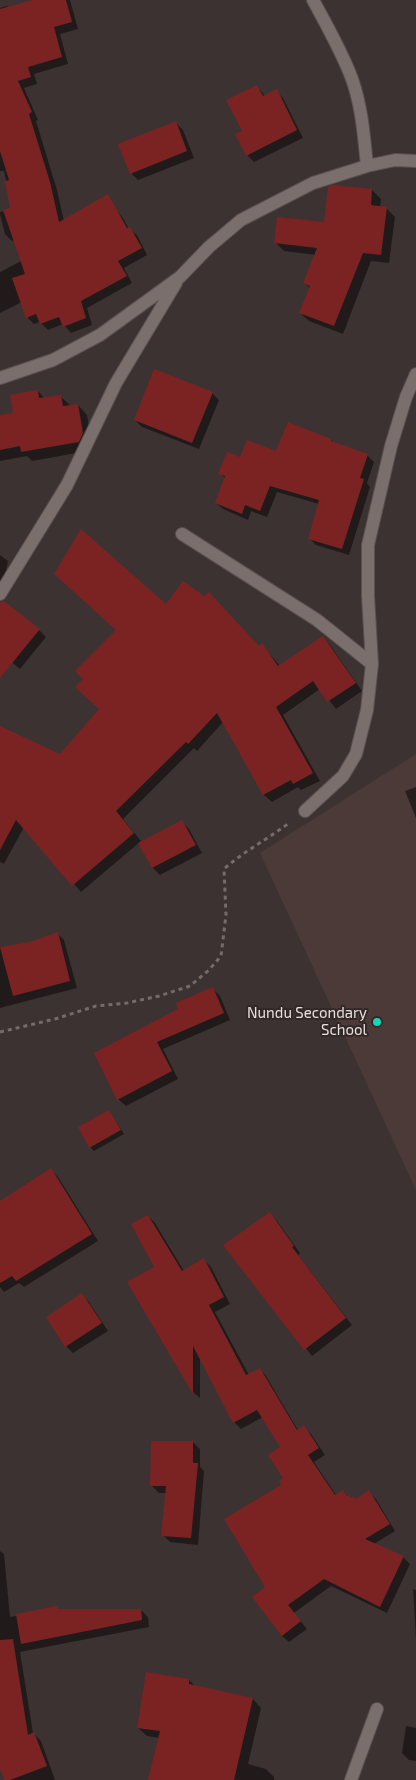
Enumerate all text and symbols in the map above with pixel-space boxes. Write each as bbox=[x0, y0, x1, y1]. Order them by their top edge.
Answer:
place label: Nundu Secondary School bbox=[247, 1004, 367, 1039]
marker: Nundu Secondary School bbox=[371, 1016, 383, 1028]

